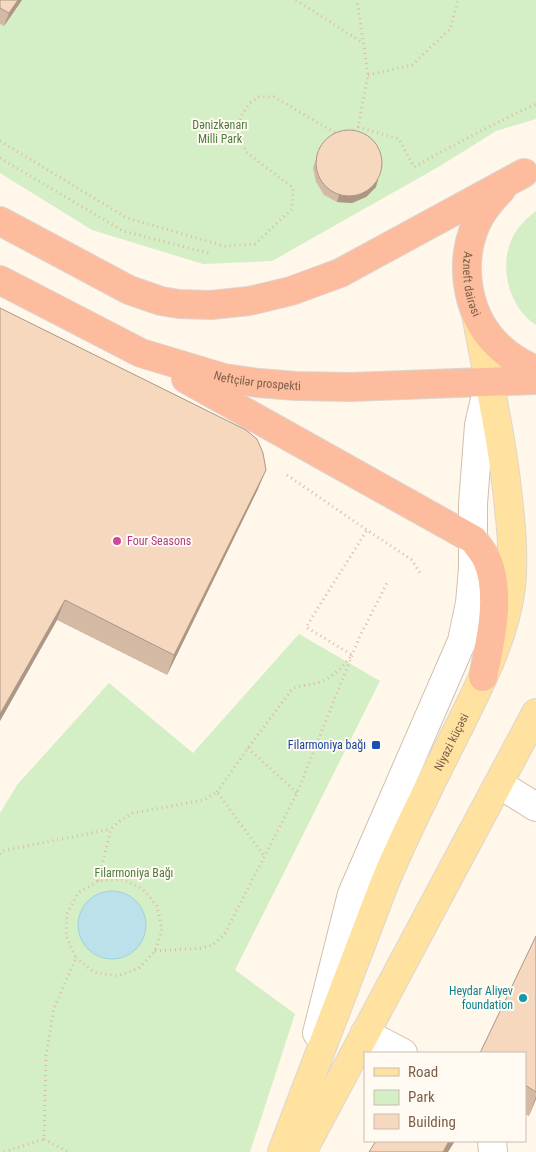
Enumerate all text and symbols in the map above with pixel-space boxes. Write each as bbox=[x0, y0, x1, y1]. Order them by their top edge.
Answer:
park label: Dənizkənarı Milli Park bbox=[192, 118, 248, 146]
street label: Azneft dairəsi bbox=[460, 251, 484, 319]
street label: Neftçilər prospekti bbox=[212, 368, 301, 393]
place label: Four Seasons bbox=[127, 534, 191, 548]
marker: Four Seasons bbox=[111, 535, 123, 547]
street label: Niyazi küçəsi bbox=[431, 711, 472, 773]
place label: Filarmoniya bağı bbox=[288, 738, 366, 752]
marker: Filarmoniya bağı bbox=[370, 739, 382, 751]
park label: Filarmoniya Bağı bbox=[95, 866, 173, 880]
place label: Heydar Aliyev foundation bbox=[449, 984, 513, 1012]
marker: Heydar Aliyev foundation bbox=[517, 992, 529, 1004]
legend bbox=[364, 1052, 526, 1142]
text: Road bbox=[408, 1063, 438, 1081]
text: Park bbox=[408, 1088, 435, 1106]
text: Building bbox=[408, 1113, 456, 1131]

